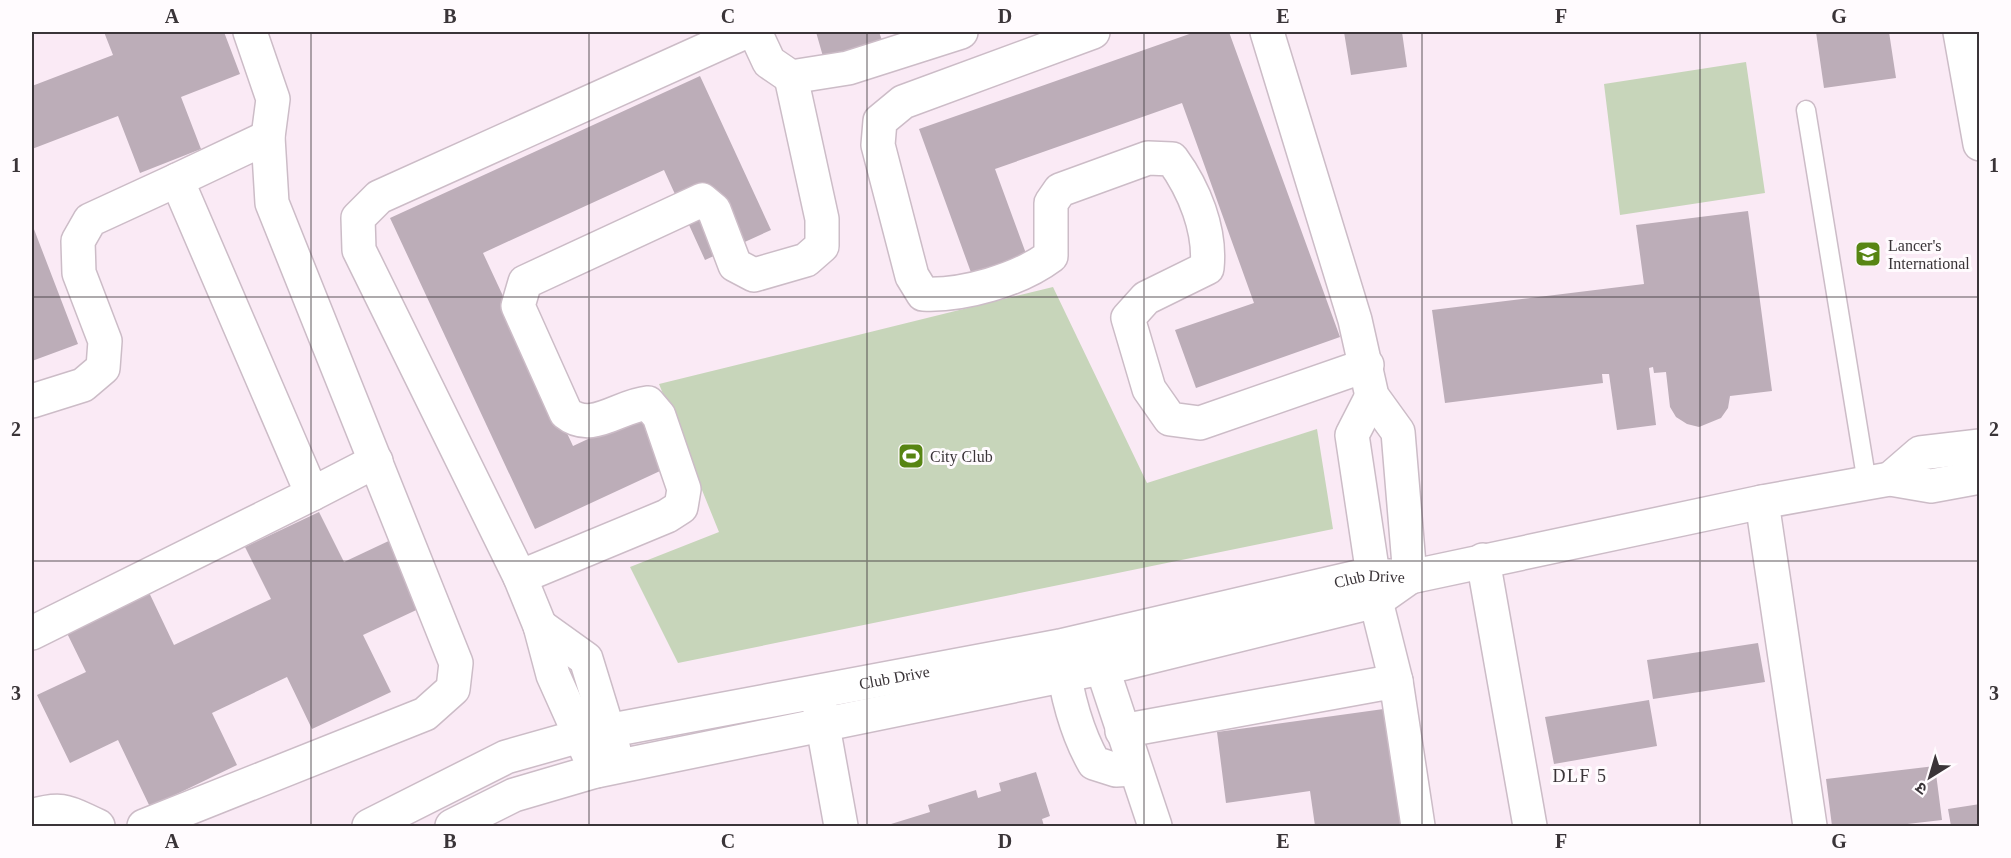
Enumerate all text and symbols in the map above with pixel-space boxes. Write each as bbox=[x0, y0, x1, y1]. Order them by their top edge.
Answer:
text: A bbox=[165, 5, 180, 27]
text: B bbox=[443, 5, 457, 27]
text: C bbox=[721, 5, 735, 27]
text: D bbox=[998, 5, 1012, 27]
text: E bbox=[1276, 5, 1290, 27]
text: F bbox=[1555, 5, 1567, 27]
text: G bbox=[1831, 5, 1847, 27]
text: 1 bbox=[11, 154, 21, 176]
text: 1 bbox=[1989, 154, 1999, 176]
place label: Lancer's International bbox=[1888, 237, 1970, 272]
school or university icon: Lancer's International bbox=[1853, 239, 1883, 269]
text: 2 bbox=[11, 418, 21, 440]
text: 2 bbox=[1989, 418, 1999, 440]
sports icon: City Club bbox=[896, 441, 926, 471]
place label: City Club bbox=[930, 448, 993, 466]
street label: Club Drive bbox=[1332, 567, 1405, 591]
street label: Club Drive bbox=[858, 663, 931, 693]
text: 3 bbox=[11, 682, 21, 704]
text: 3 bbox=[1989, 682, 1999, 704]
north arrow bbox=[1900, 747, 1960, 807]
district label: DLF 5 bbox=[1552, 766, 1608, 786]
text: उ bbox=[1912, 779, 1930, 798]
text: A bbox=[165, 830, 180, 852]
text: B bbox=[443, 830, 457, 852]
text: C bbox=[721, 830, 735, 852]
text: D bbox=[998, 830, 1012, 852]
text: E bbox=[1276, 830, 1290, 852]
text: F bbox=[1555, 830, 1567, 852]
text: G bbox=[1831, 830, 1847, 852]

